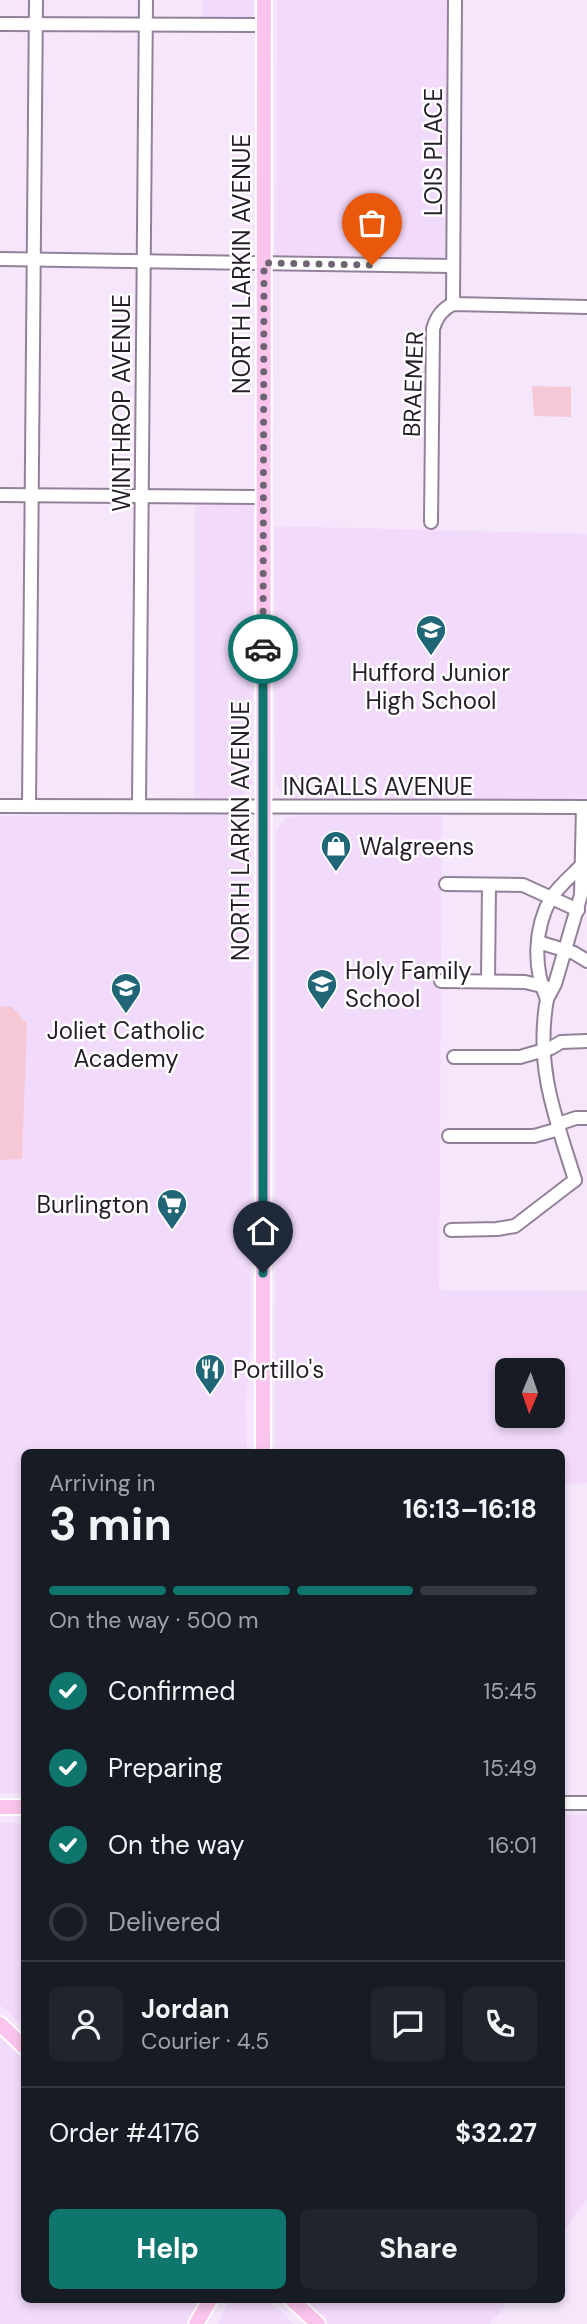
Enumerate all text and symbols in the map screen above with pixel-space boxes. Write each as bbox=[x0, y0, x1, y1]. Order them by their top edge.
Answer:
street label: LOIS PLACE bbox=[418, 88, 449, 216]
street label: NORTH LARKIN AVENUE bbox=[226, 134, 257, 394]
pin bbox=[342, 193, 402, 265]
icon: bag bbox=[353, 204, 391, 242]
street label: WINTHROP AVENUE bbox=[106, 294, 137, 512]
street label: BRAEMER bbox=[396, 330, 430, 438]
school or university icon: Hufford Junior High School bbox=[414, 613, 448, 657]
courier bbox=[228, 614, 298, 684]
icon: car bbox=[244, 630, 282, 668]
place label: Hufford Junior High School bbox=[352, 657, 510, 716]
street label: NORTH LARKIN AVENUE bbox=[225, 701, 256, 961]
street label: INGALLS AVENUE bbox=[283, 771, 473, 802]
shop icon: Walgreens bbox=[319, 829, 353, 873]
place label: Walgreens bbox=[359, 831, 474, 862]
place label: Holy Family School bbox=[345, 955, 472, 1014]
school or university icon: Holy Family School bbox=[305, 967, 339, 1011]
school or university icon: Joliet Catholic Academy bbox=[109, 971, 143, 1015]
place label: Joliet Catholic Academy bbox=[47, 1015, 205, 1074]
supermarket icon: Burlington bbox=[155, 1187, 189, 1231]
place label: Burlington bbox=[37, 1189, 149, 1220]
pin bbox=[233, 1201, 293, 1273]
icon: home bbox=[244, 1212, 282, 1250]
restaurant icon: Portillo's bbox=[193, 1352, 227, 1396]
place label: Portillo's bbox=[233, 1354, 324, 1385]
north arrow bbox=[495, 1358, 565, 1428]
map controls bbox=[495, 1358, 565, 1428]
text: Arriving in bbox=[49, 1468, 155, 1498]
text: 16:13–16:18 bbox=[403, 1492, 537, 1526]
text: 3 min bbox=[49, 1494, 172, 1554]
text: On the way · 500 m bbox=[49, 1605, 259, 1635]
icon: check bbox=[49, 1672, 87, 1710]
text: Confirmed bbox=[108, 1674, 235, 1708]
text: 15:45 bbox=[483, 1676, 537, 1706]
icon: check bbox=[49, 1749, 87, 1787]
text: Preparing bbox=[108, 1751, 223, 1785]
text: 15:49 bbox=[483, 1753, 537, 1783]
icon: check bbox=[49, 1826, 87, 1864]
text: On the way bbox=[108, 1828, 244, 1862]
text: 16:01 bbox=[488, 1830, 537, 1860]
text: Delivered bbox=[108, 1905, 221, 1939]
button: person bbox=[49, 1987, 123, 2061]
button: chat bbox=[371, 1987, 445, 2061]
button: phone bbox=[463, 1987, 537, 2061]
text: Jordan bbox=[141, 1992, 230, 2026]
text: Courier · 4.5 bbox=[141, 2026, 269, 2056]
text: Order #4176 bbox=[49, 2116, 200, 2150]
text: $32.27 bbox=[455, 2116, 537, 2150]
button: Help bbox=[49, 2209, 286, 2289]
button: Share bbox=[300, 2209, 537, 2289]

